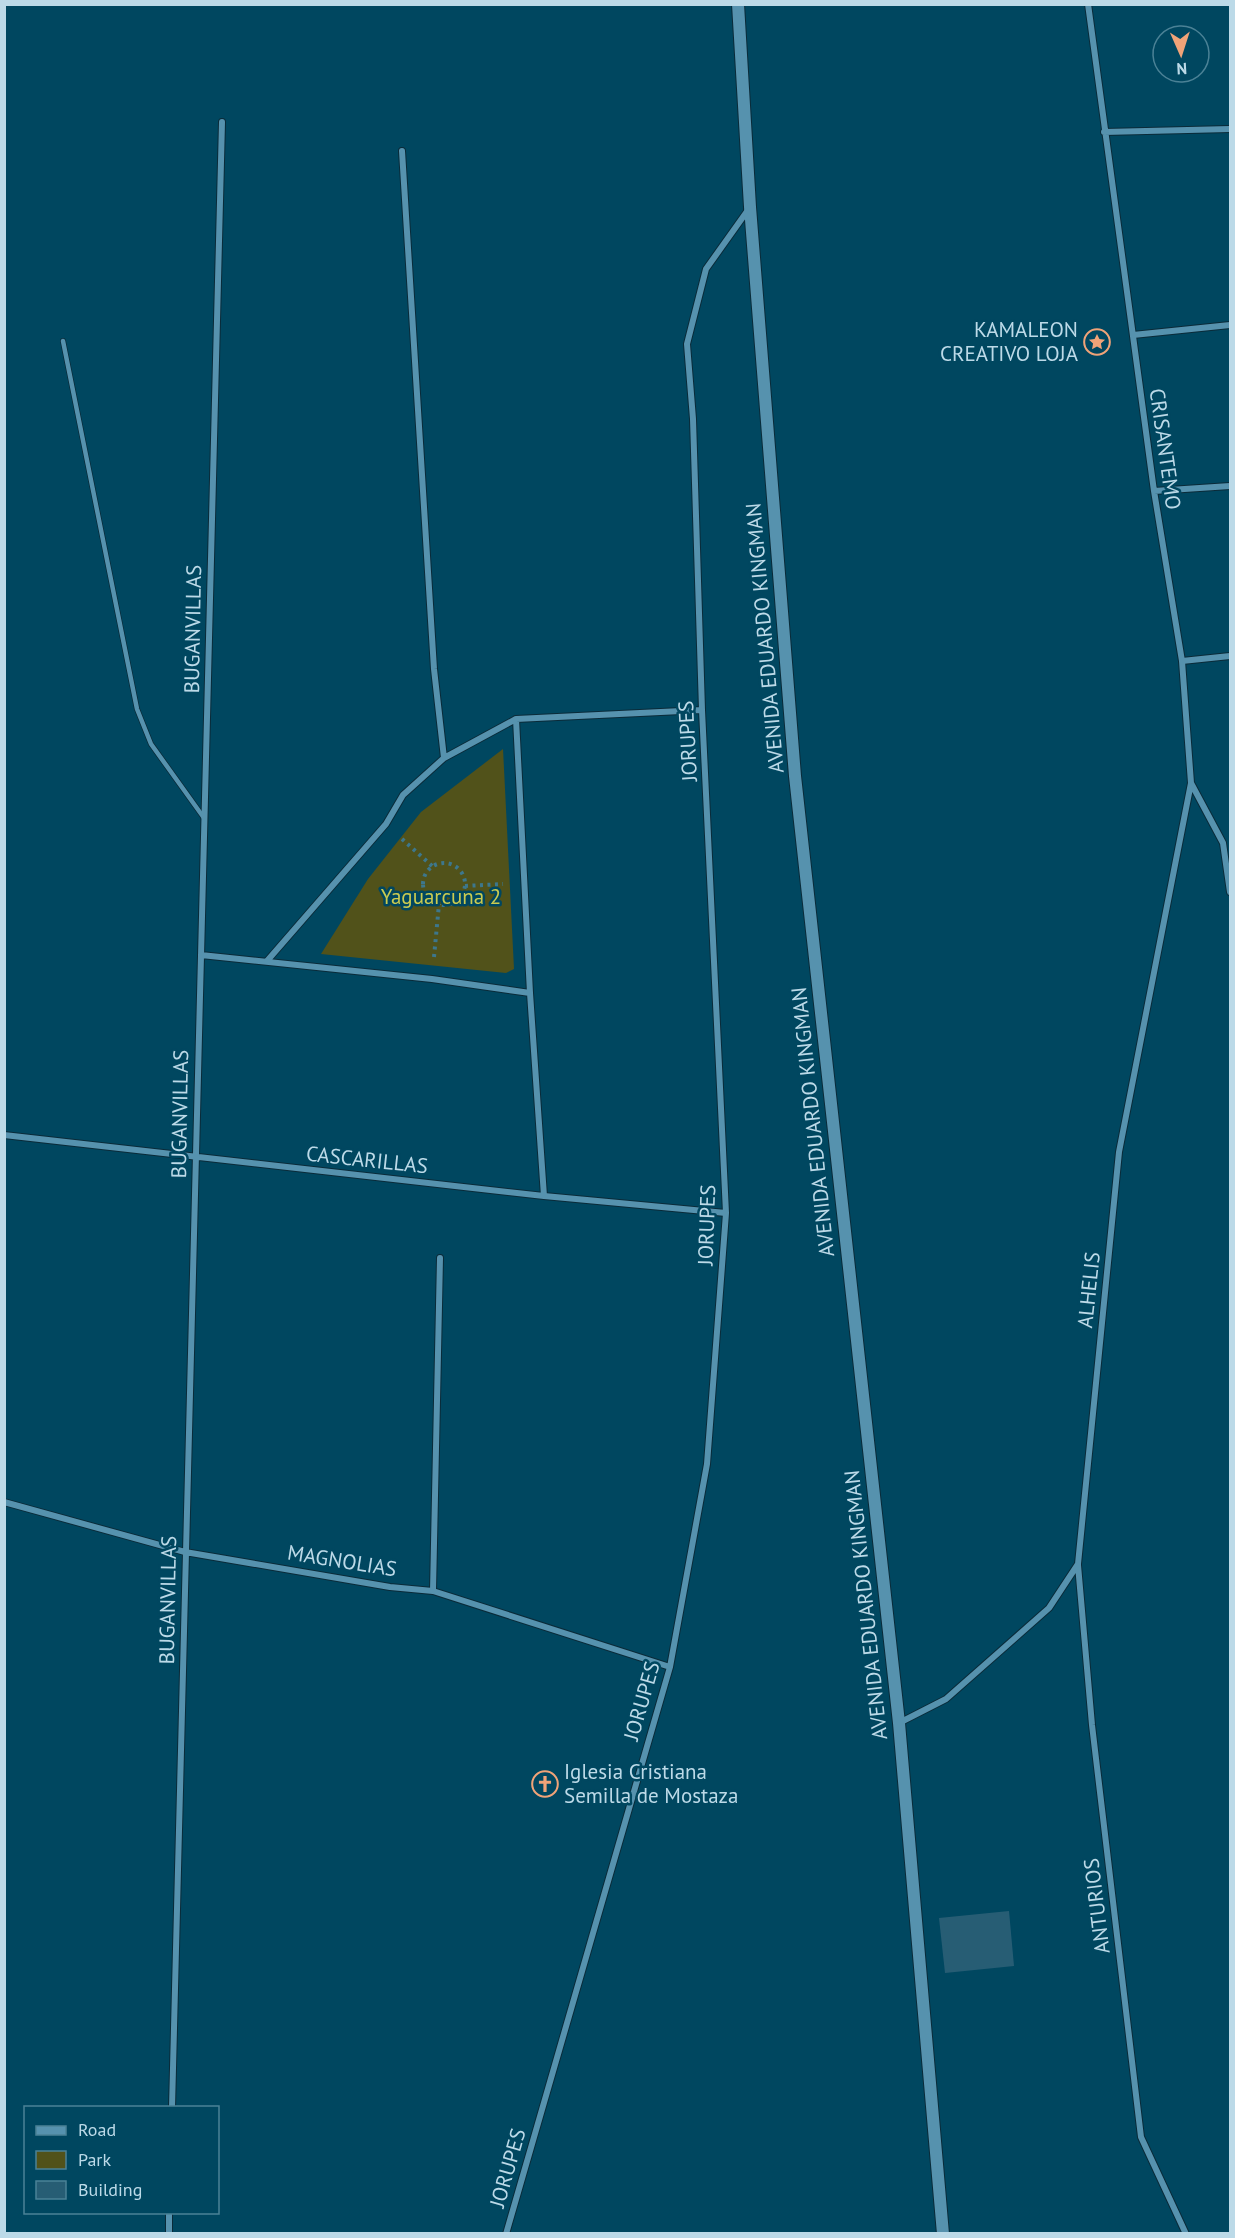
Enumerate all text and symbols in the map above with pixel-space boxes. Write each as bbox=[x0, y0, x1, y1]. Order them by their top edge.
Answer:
north arrow bbox=[1151, 24, 1211, 84]
text: N bbox=[1176, 59, 1188, 79]
place label: KAMALEON CREATIVO LOJA bbox=[940, 316, 1079, 367]
place icon: KAMALEON CREATIVO LOJA bbox=[1082, 327, 1112, 357]
street label: CRISANTEMO bbox=[1144, 387, 1187, 511]
street label: AVENIDA EDUARDO KINGMAN bbox=[739, 502, 790, 774]
street label: BUGANVILLAS bbox=[178, 564, 207, 693]
street label: JORUPES bbox=[672, 700, 703, 783]
park label: Yaguarcuna 2 bbox=[381, 883, 501, 910]
street label: AVENIDA EDUARDO KINGMAN bbox=[785, 986, 840, 1258]
street label: BUGANVILLAS bbox=[165, 1049, 194, 1178]
street label: CASCARILLAS bbox=[305, 1140, 429, 1179]
street label: JORUPES bbox=[692, 1184, 721, 1267]
street label: ALHELIS bbox=[1071, 1250, 1106, 1329]
street label: AVENIDA EDUARDO KINGMAN bbox=[838, 1469, 893, 1741]
street label: BUGANVILLAS bbox=[153, 1535, 182, 1664]
street label: MAGNOLIAS bbox=[286, 1539, 399, 1582]
street label: JORUPES bbox=[617, 1658, 666, 1744]
place label: Iglesia Cristiana Semilla de Mostaza bbox=[564, 1758, 738, 1809]
church icon: Iglesia Cristiana Semilla de Mostaza bbox=[530, 1769, 560, 1799]
street label: ANTURIOS bbox=[1077, 1857, 1116, 1955]
legend bbox=[24, 2106, 219, 2214]
text: Road bbox=[78, 2118, 116, 2141]
street label: JORUPES bbox=[483, 2125, 532, 2211]
text: Park bbox=[78, 2148, 111, 2171]
text: Building bbox=[78, 2178, 142, 2201]

